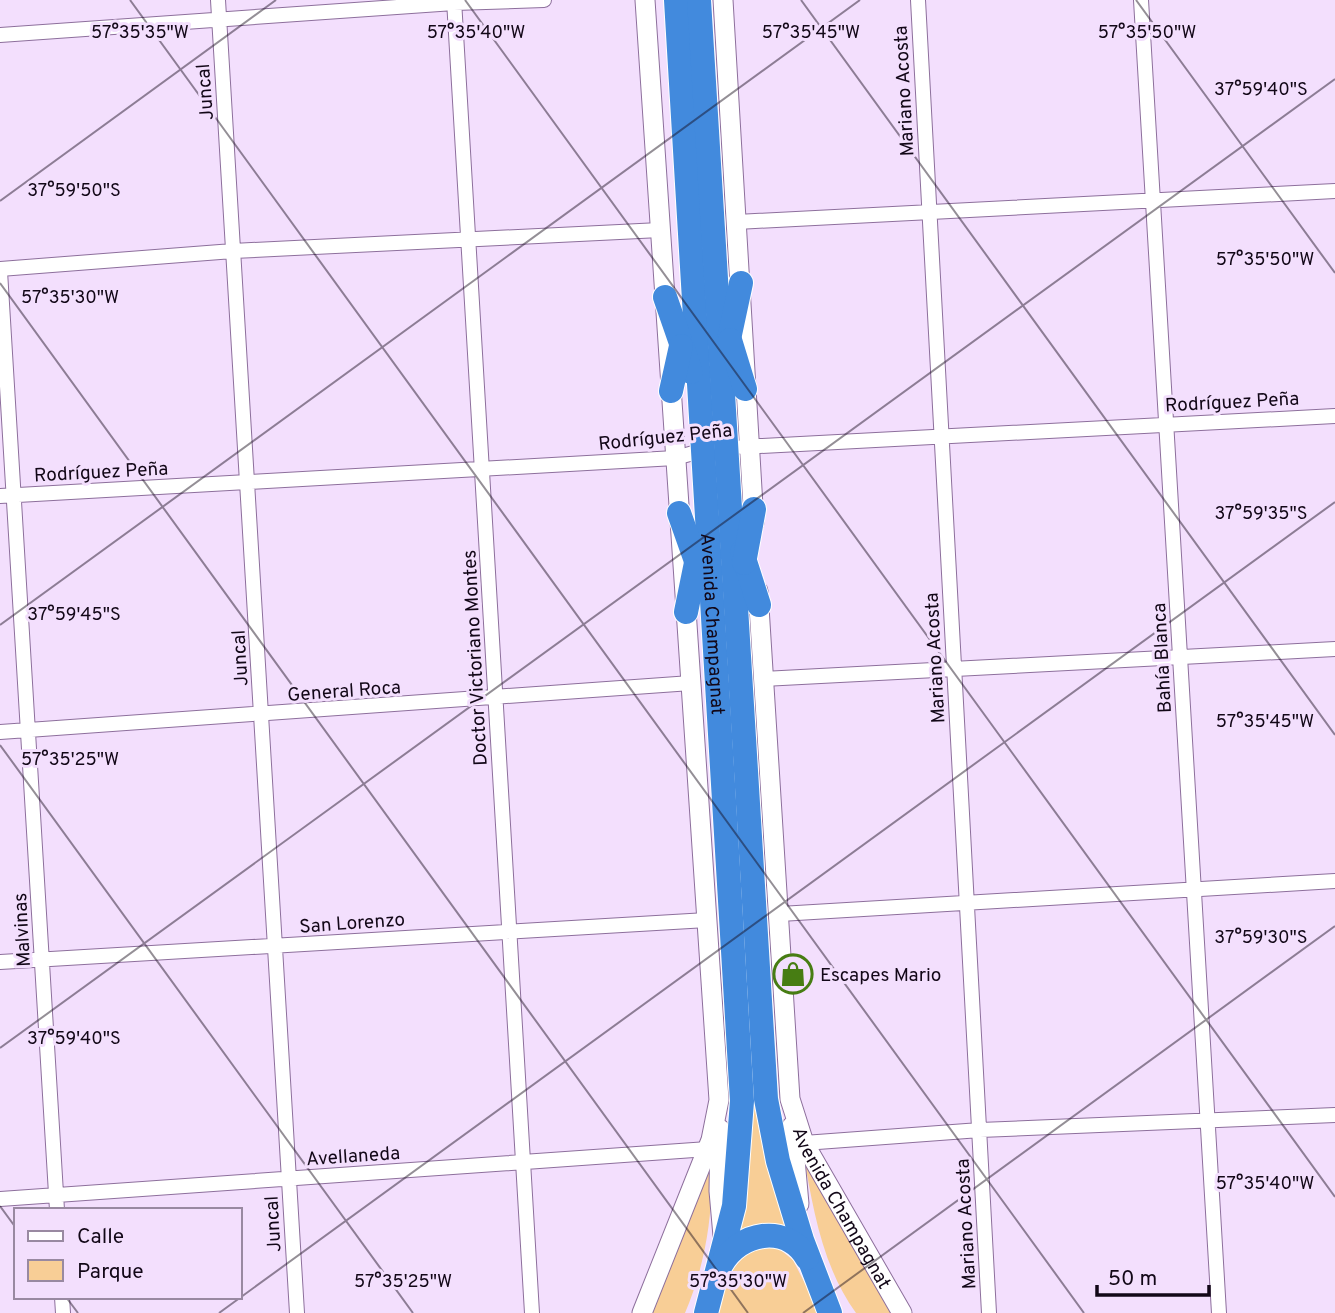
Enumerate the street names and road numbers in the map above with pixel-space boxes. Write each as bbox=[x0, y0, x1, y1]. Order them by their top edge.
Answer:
street label: Mariano Acosta bbox=[890, 25, 920, 157]
street label: Juncal bbox=[192, 63, 220, 121]
street label: Rodríguez Peña bbox=[1164, 387, 1300, 418]
street label: Rodríguez Peña bbox=[597, 419, 733, 457]
street label: Rodríguez Peña bbox=[33, 457, 169, 488]
street label: Avenida Champagnat bbox=[694, 532, 729, 716]
street label: Doctor Victoriano Montes bbox=[458, 549, 494, 766]
street label: Mariano Acosta bbox=[921, 592, 951, 724]
street label: Bahía Blanca bbox=[1148, 602, 1178, 714]
street label: Juncal bbox=[228, 629, 254, 687]
street label: General Roca bbox=[287, 676, 402, 708]
street label: Malvinas bbox=[9, 892, 37, 967]
street label: San Lorenzo bbox=[298, 908, 406, 940]
street label: Avenida Champagnat bbox=[786, 1124, 896, 1294]
street label: Avellaneda bbox=[305, 1142, 401, 1172]
street label: Mariano Acosta bbox=[952, 1158, 982, 1290]
street label: Juncal bbox=[261, 1195, 287, 1253]

